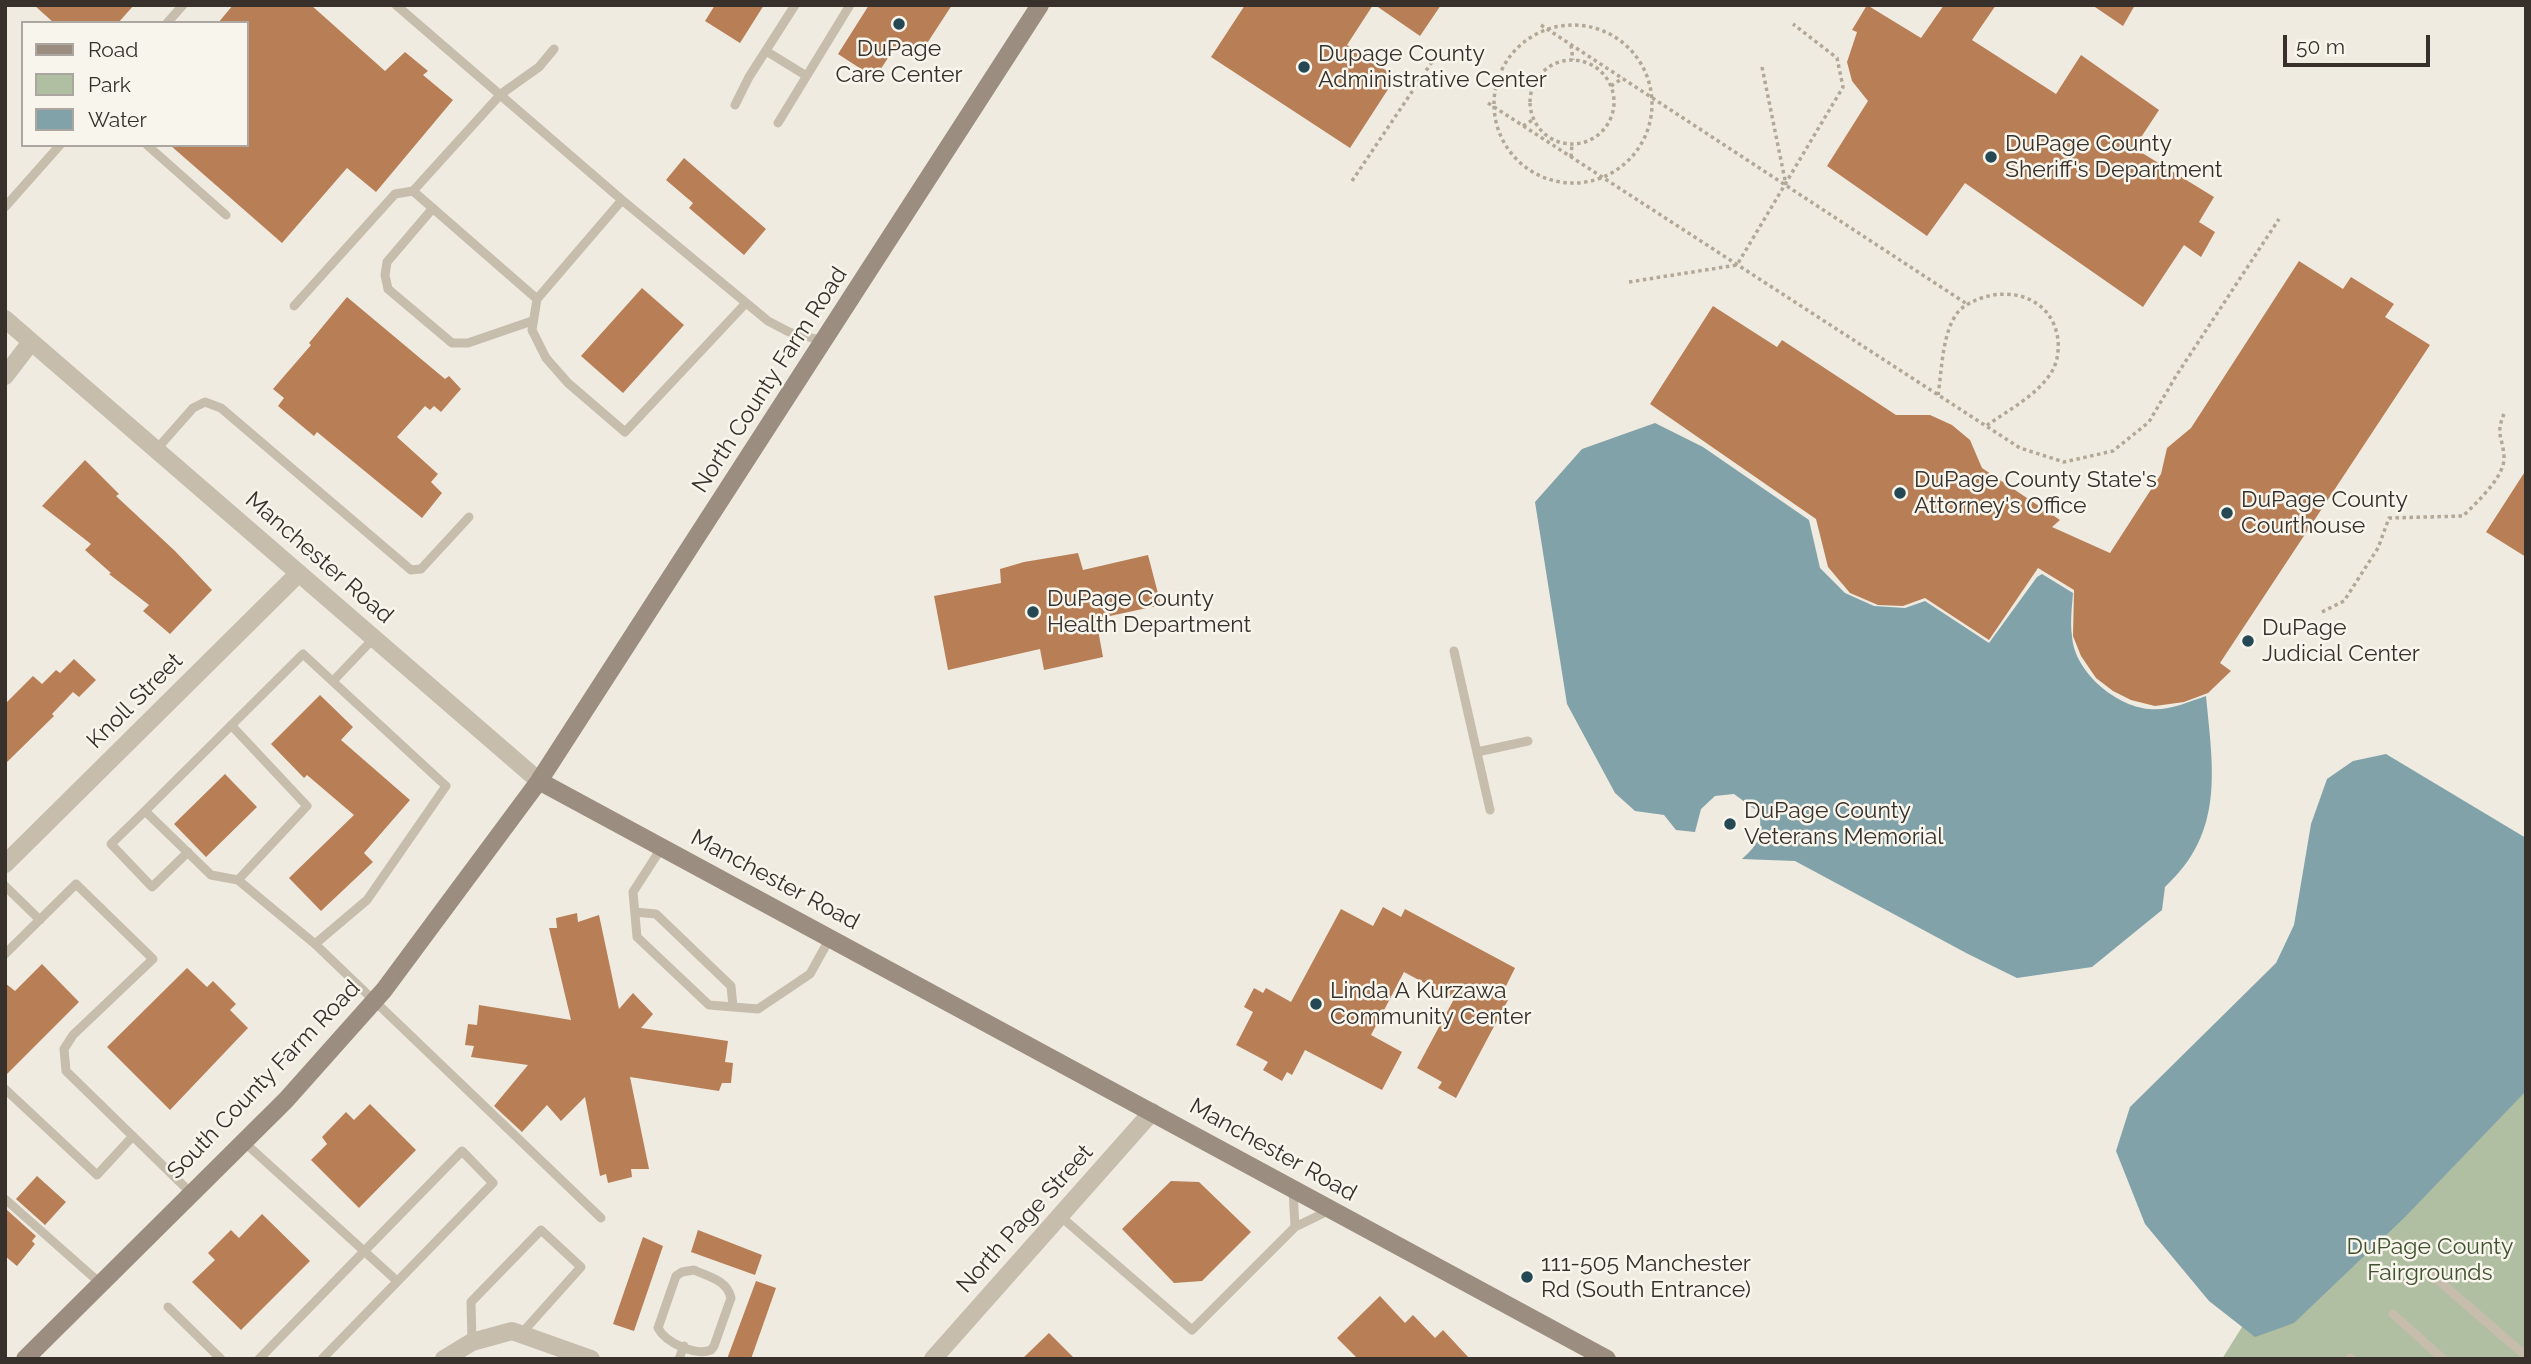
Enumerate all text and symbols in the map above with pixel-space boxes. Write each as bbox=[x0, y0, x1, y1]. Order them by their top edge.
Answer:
marker: DuPage Care Center bbox=[891, 16, 907, 32]
legend bbox=[21, 21, 248, 147]
scale bar bbox=[2286, 21, 2433, 65]
text: 50 m bbox=[2296, 34, 2345, 59]
place label: DuPage Care Center bbox=[835, 35, 963, 89]
text: Road bbox=[88, 37, 138, 62]
place label: Dupage County Administrative Center bbox=[1318, 40, 1547, 94]
marker: Dupage County Administrative Center bbox=[1296, 59, 1312, 75]
text: Park bbox=[88, 72, 131, 97]
text: Water bbox=[88, 107, 147, 132]
place label: DuPage County Sheriff's Department bbox=[2005, 130, 2223, 184]
marker: DuPage County Sheriff's Department bbox=[1983, 149, 1999, 165]
street label: North County Farm Road bbox=[687, 262, 853, 498]
place label: DuPage County State's Attorney's Office bbox=[1914, 466, 2157, 520]
marker: DuPage County State's Attorney's Office bbox=[1892, 485, 1908, 501]
street label: Manchester Road bbox=[239, 486, 399, 630]
place label: DuPage County Courthouse bbox=[2241, 486, 2408, 540]
marker: DuPage County Courthouse bbox=[2219, 505, 2235, 521]
place label: DuPage County Health Department bbox=[1047, 585, 1251, 639]
marker: DuPage County Health Department bbox=[1025, 604, 1041, 620]
place label: DuPage Judicial Center bbox=[2262, 614, 2420, 668]
marker: DuPage Judicial Center bbox=[2240, 633, 2256, 649]
street label: Knoll Street bbox=[81, 647, 189, 755]
place label: DuPage County Veterans Memorial bbox=[1744, 797, 1944, 851]
marker: DuPage County Veterans Memorial bbox=[1722, 816, 1738, 832]
street label: Manchester Road bbox=[686, 824, 864, 936]
street label: South County Farm Road bbox=[162, 975, 366, 1185]
place label: Linda A Kurzawa Community Center bbox=[1330, 977, 1532, 1031]
marker: Linda A Kurzawa Community Center bbox=[1308, 996, 1324, 1012]
street label: Manchester Road bbox=[1185, 1093, 1361, 1207]
street label: North Page Street bbox=[951, 1139, 1099, 1299]
park label: DuPage County Fairgrounds bbox=[2347, 1233, 2513, 1287]
place label: 111-505 Manchester Rd (South Entrance) bbox=[1541, 1250, 1751, 1304]
marker: 111-505 Manchester Rd (South Entrance) bbox=[1519, 1269, 1535, 1285]

